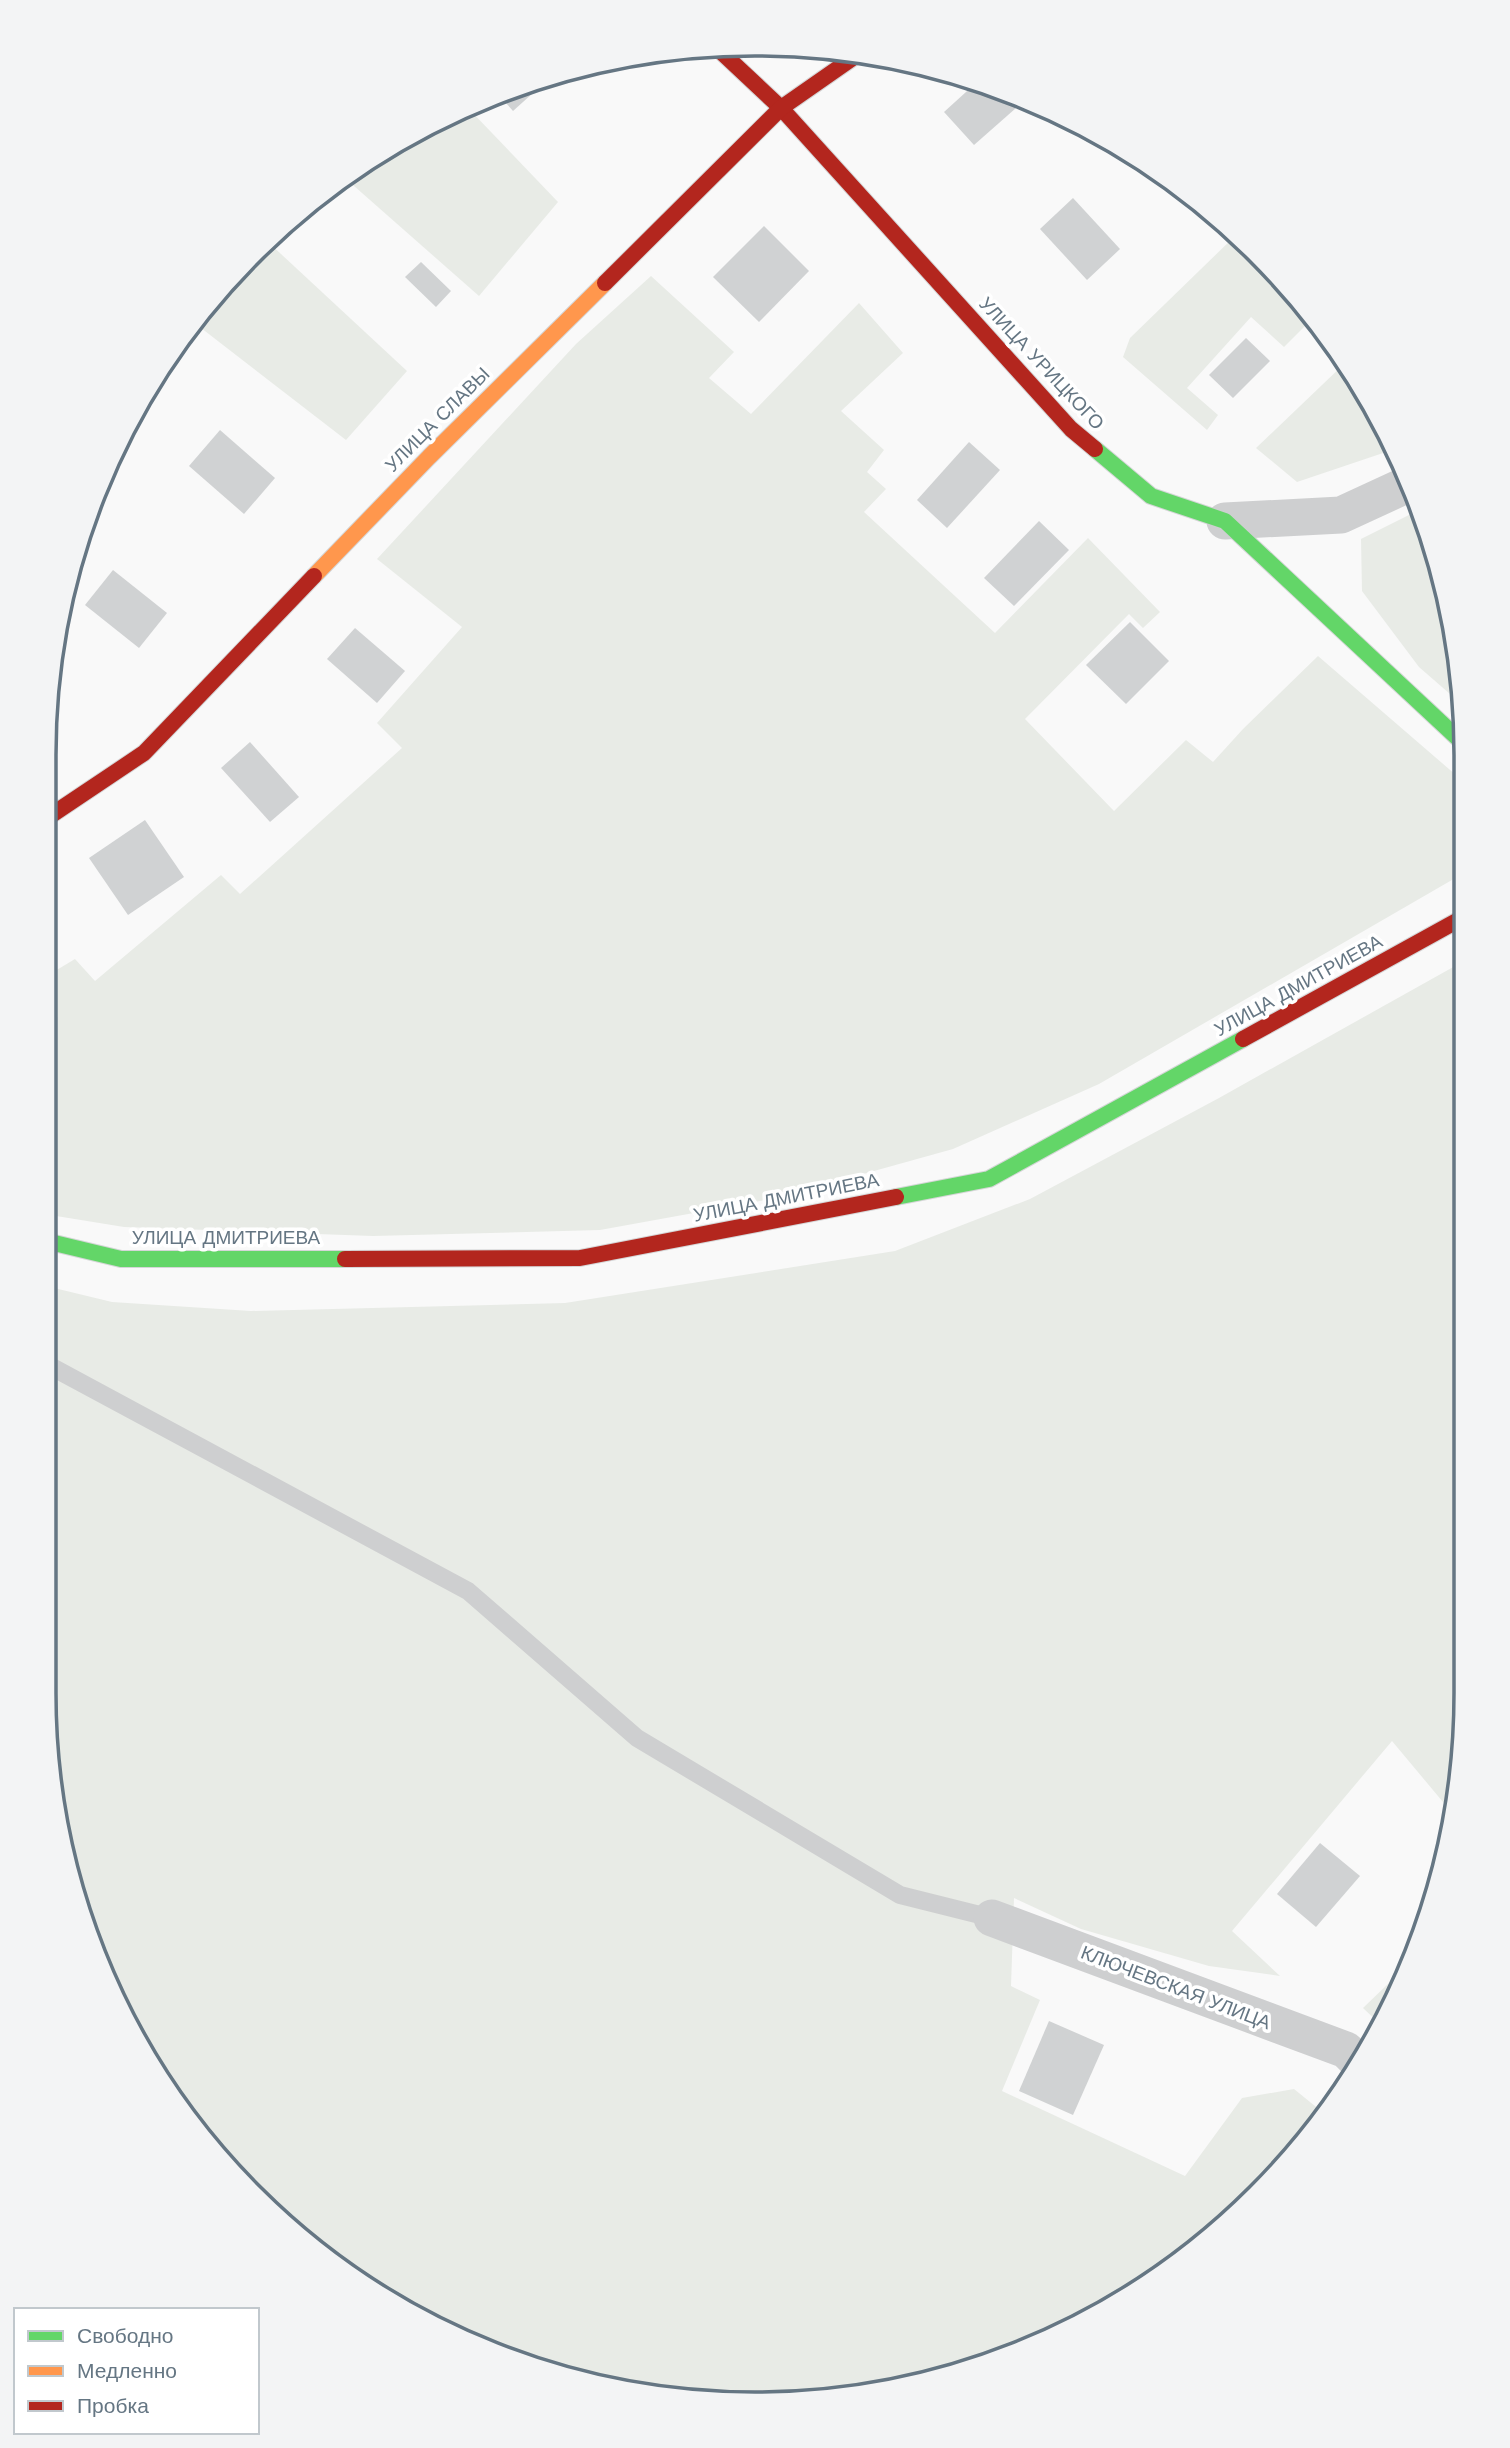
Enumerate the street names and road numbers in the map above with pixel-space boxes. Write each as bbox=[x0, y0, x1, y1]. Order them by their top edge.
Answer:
street label: УЛИЦА УРИЦКОГО bbox=[974, 292, 1109, 434]
street label: УЛИЦА СЛАВЫ bbox=[380, 362, 494, 476]
street label: УЛИЦА ДМИТРИЕВА bbox=[1210, 930, 1387, 1041]
street label: УЛИЦА ДМИТРИЕВА bbox=[691, 1168, 881, 1227]
street label: УЛИЦА ДМИТРИЕВА bbox=[132, 1226, 321, 1249]
street label: КЛЮЧЕВСКАЯ УЛИЦА bbox=[1078, 1941, 1274, 2034]

